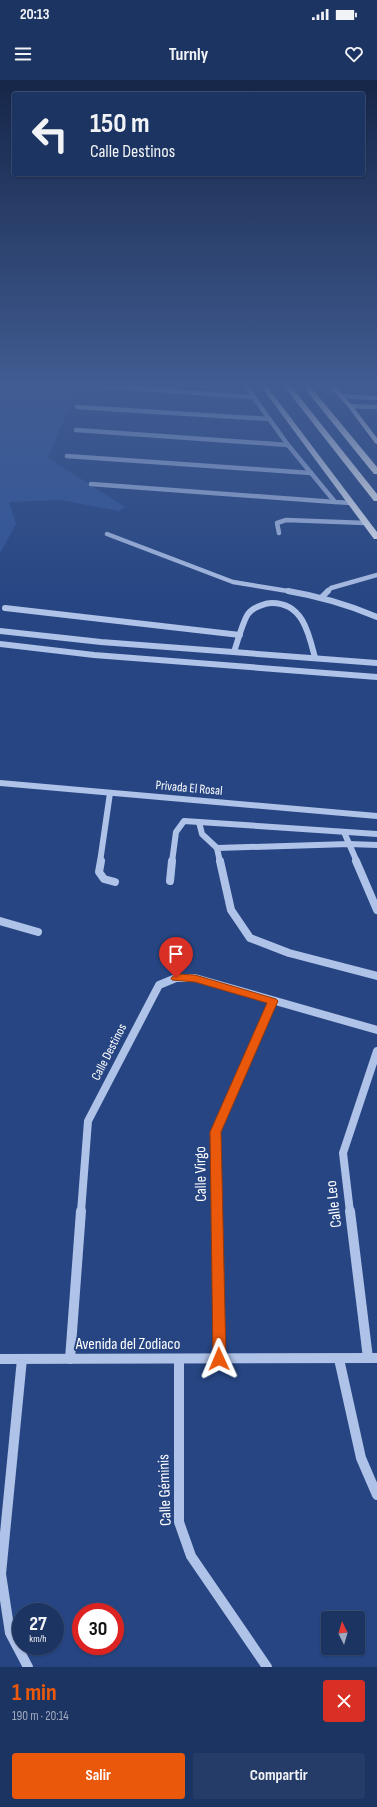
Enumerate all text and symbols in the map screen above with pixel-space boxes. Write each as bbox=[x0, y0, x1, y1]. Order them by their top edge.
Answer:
text: 20:13 bbox=[20, 5, 49, 24]
icon: menu bbox=[12, 43, 34, 65]
icon: heart bbox=[343, 43, 365, 65]
text: Turnly bbox=[169, 44, 208, 65]
text: 150 m bbox=[90, 107, 150, 140]
icon: left bbox=[24, 108, 76, 160]
text: Calle Destinos bbox=[90, 141, 175, 162]
street label: Privada El Rosal bbox=[155, 777, 223, 799]
pin bbox=[159, 937, 193, 978]
icon: arrive bbox=[165, 943, 187, 965]
street label: Calle Destinos bbox=[88, 1021, 130, 1083]
street label: Calle Virgo bbox=[191, 1146, 211, 1202]
street label: Calle Leo bbox=[322, 1179, 346, 1229]
street label: Avenida del Zodiaco bbox=[75, 1335, 180, 1354]
position arrow bbox=[198, 1338, 240, 1380]
street label: Calle Géminis bbox=[154, 1454, 176, 1526]
speed limit sign: 30 bbox=[72, 1603, 124, 1655]
north arrow bbox=[321, 1611, 365, 1655]
map controls bbox=[321, 1611, 365, 1655]
text: 27 bbox=[29, 1612, 47, 1636]
text: km/h bbox=[29, 1633, 47, 1645]
text: 1 min bbox=[12, 1678, 57, 1707]
button: close bbox=[323, 1680, 365, 1722]
text: 190 m · 20:14 bbox=[12, 1708, 69, 1724]
button: Salir bbox=[12, 1753, 185, 1799]
button: Compartir bbox=[193, 1753, 365, 1799]

